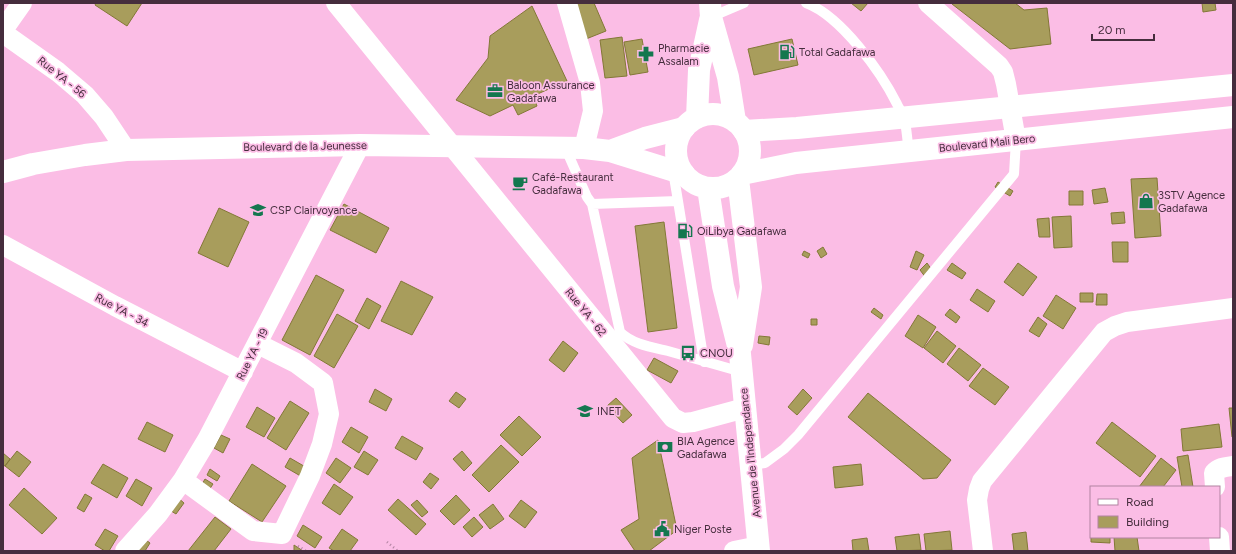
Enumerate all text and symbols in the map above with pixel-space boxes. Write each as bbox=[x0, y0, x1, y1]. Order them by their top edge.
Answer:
scale bar bbox=[1092, 16, 1154, 42]
text: 20 m bbox=[1098, 23, 1126, 37]
place label: Pharmacie Assalam bbox=[658, 42, 709, 68]
fuel station icon: Total Gadafawa bbox=[778, 43, 796, 61]
pharmacy icon: Pharmacie Assalam bbox=[637, 45, 655, 63]
place label: Total Gadafawa bbox=[799, 46, 875, 59]
street label: Rue YA - 56 bbox=[35, 54, 88, 101]
place label: Baloon Assurance Gadafawa bbox=[507, 79, 595, 105]
office icon: Baloon Assurance Gadafawa bbox=[486, 82, 504, 100]
street label: Boulevard Mali Bero bbox=[938, 132, 1036, 155]
street label: Boulevard de la Jeunesse bbox=[243, 139, 367, 154]
place label: Café-Restaurant Gadafawa bbox=[532, 171, 614, 197]
cafe icon: Café-Restaurant Gadafawa bbox=[511, 174, 529, 192]
place label: 3STV Agence Gadafawa bbox=[1158, 189, 1225, 215]
shop icon: 3STV Agence Gadafawa bbox=[1137, 192, 1155, 210]
school or university icon: CSP Clairvoyance bbox=[249, 201, 267, 219]
place label: CSP Clairvoyance bbox=[270, 204, 357, 217]
fuel station icon: OiLibya Gadafawa bbox=[676, 222, 694, 240]
place label: OiLibya Gadafawa bbox=[697, 225, 786, 238]
street label: Rue YA - 62 bbox=[562, 286, 609, 339]
street label: Rue YA - 34 bbox=[93, 291, 151, 330]
street label: Rue YA - 19 bbox=[234, 326, 271, 382]
bus stop icon: CNOU bbox=[679, 344, 697, 362]
place label: CNOU bbox=[700, 347, 733, 360]
street label: Avenue de l'Independance bbox=[737, 388, 764, 518]
school or university icon: INET bbox=[576, 402, 594, 420]
place label: INET bbox=[597, 405, 621, 418]
place label: BIA Agence Gadafawa bbox=[677, 435, 735, 461]
bank icon: BIA Agence Gadafawa bbox=[656, 438, 674, 456]
legend bbox=[1090, 486, 1220, 538]
text: Road bbox=[1126, 495, 1154, 509]
text: Building bbox=[1126, 515, 1169, 529]
public building icon: Niger Poste bbox=[653, 520, 671, 538]
place label: Niger Poste bbox=[674, 523, 732, 536]

